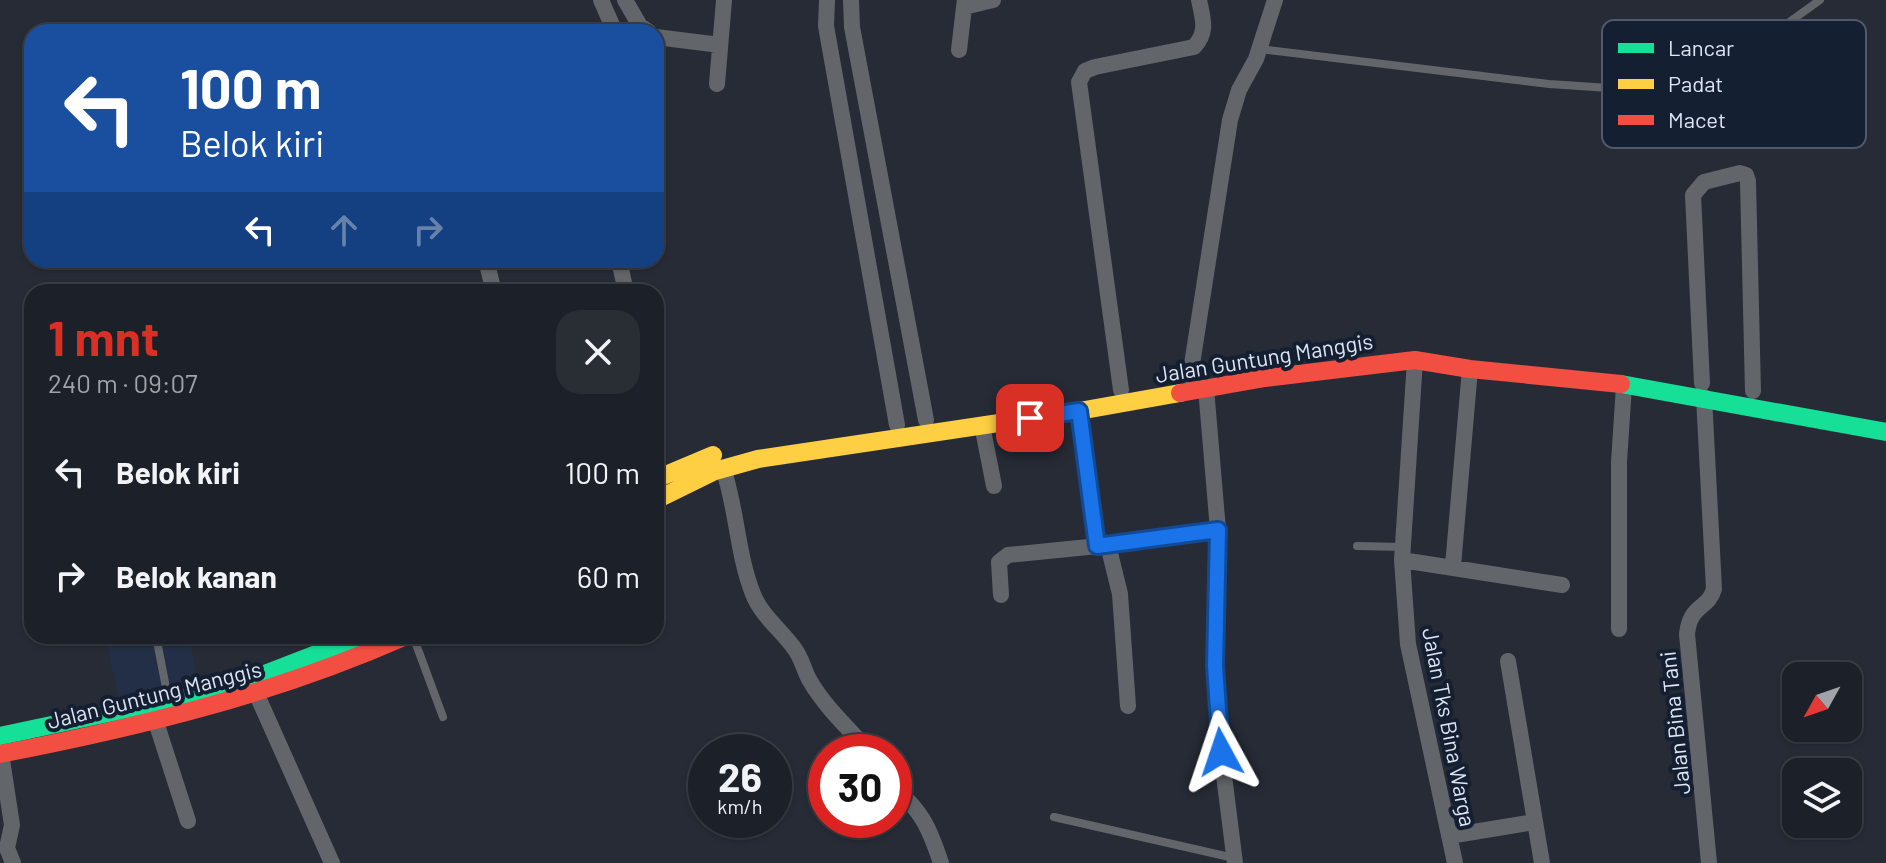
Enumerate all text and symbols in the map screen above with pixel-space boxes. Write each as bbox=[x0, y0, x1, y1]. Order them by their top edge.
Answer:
legend bbox=[1602, 20, 1866, 148]
text: Lancar bbox=[1668, 34, 1734, 60]
text: 100 m bbox=[180, 53, 322, 120]
icon: left bbox=[48, 56, 152, 160]
text: Padat bbox=[1668, 70, 1723, 96]
text: Macet bbox=[1668, 106, 1726, 132]
text: Belok kiri bbox=[180, 121, 324, 164]
icon: left bbox=[238, 208, 282, 252]
icon: ahead bbox=[322, 208, 366, 252]
icon: right bbox=[406, 208, 450, 252]
text: 1 mnt bbox=[48, 308, 159, 366]
button: close bbox=[556, 310, 640, 394]
street label: Jalan Guntung Manggis bbox=[1153, 327, 1375, 387]
text: 240 m · 09:07 bbox=[48, 367, 198, 398]
pin bbox=[996, 384, 1064, 452]
icon: arrive bbox=[1008, 396, 1052, 440]
icon: left bbox=[48, 450, 92, 494]
text: Belok kiri bbox=[116, 454, 240, 490]
text: 100 m bbox=[565, 454, 640, 490]
icon: right bbox=[48, 554, 92, 598]
text: Belok kanan bbox=[116, 558, 277, 594]
text: 60 m bbox=[577, 558, 640, 594]
street label: Jalan Tks Bina Warga bbox=[1418, 625, 1482, 829]
street label: Jalan Bina Tani bbox=[1654, 650, 1694, 796]
street label: Jalan Guntung Manggis bbox=[44, 655, 264, 733]
north arrow bbox=[1782, 662, 1862, 742]
map controls bbox=[1782, 662, 1862, 838]
position arrow bbox=[1179, 710, 1263, 794]
speed limit sign: 30 bbox=[808, 734, 912, 838]
text: 26 bbox=[718, 752, 762, 800]
button: layers bbox=[1782, 758, 1862, 838]
text: km/h bbox=[717, 794, 763, 818]

